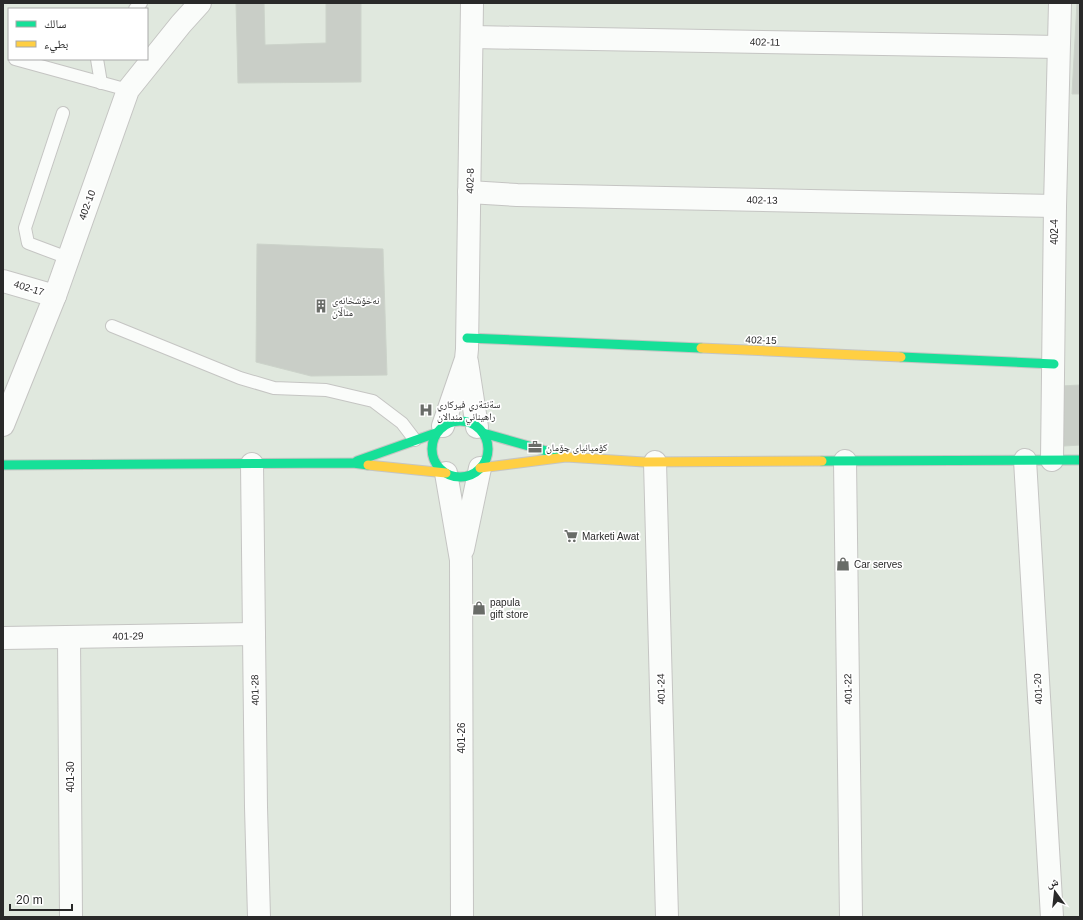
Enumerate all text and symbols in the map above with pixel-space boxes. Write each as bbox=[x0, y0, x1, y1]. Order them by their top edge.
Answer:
legend bbox=[8, 8, 148, 60]
text: سالك bbox=[44, 17, 66, 31]
street label: 402-11 bbox=[750, 36, 781, 48]
text: بطيء bbox=[44, 37, 68, 54]
street label: 402-8 bbox=[464, 168, 476, 194]
street label: 402-10 bbox=[77, 188, 98, 222]
street label: 402-13 bbox=[746, 194, 778, 206]
street label: 402-4 bbox=[1049, 219, 1060, 245]
street label: 402-17 bbox=[13, 278, 46, 298]
place label: نەخۆشخانەی مناڵان bbox=[332, 295, 380, 319]
building icon: نەخۆشخانەی مناڵان bbox=[313, 298, 329, 314]
street label: 402-15 bbox=[745, 334, 777, 346]
place label: سةنتةري فيركاري راهيناني مندالان bbox=[437, 399, 501, 424]
hospital icon: سةنتةري فيركاري راهيناني مندالان bbox=[418, 402, 434, 418]
office icon: کۆمپانیای چۆمان bbox=[527, 439, 543, 455]
place label: کۆمپانیای چۆمان bbox=[546, 442, 607, 454]
supermarket icon: Marketi Awat bbox=[563, 528, 579, 544]
place label: Marketi Awat bbox=[582, 531, 639, 542]
shop icon: Car serves bbox=[835, 556, 851, 572]
place label: Car serves bbox=[854, 559, 902, 570]
place label: papula gift store bbox=[490, 597, 529, 620]
shop icon: papula gift store bbox=[471, 600, 487, 616]
street label: 401-29 bbox=[112, 630, 144, 642]
street label: 401-24 bbox=[655, 673, 667, 705]
street label: 401-22 bbox=[842, 673, 854, 705]
street label: 401-20 bbox=[1032, 673, 1044, 705]
street label: 401-28 bbox=[249, 674, 261, 706]
street label: 401-26 bbox=[456, 722, 467, 754]
street label: 401-30 bbox=[65, 761, 76, 793]
north arrow bbox=[1035, 872, 1075, 912]
text: ش bbox=[1045, 875, 1060, 892]
scale bar bbox=[10, 886, 72, 912]
text: 20 m bbox=[16, 893, 43, 907]

